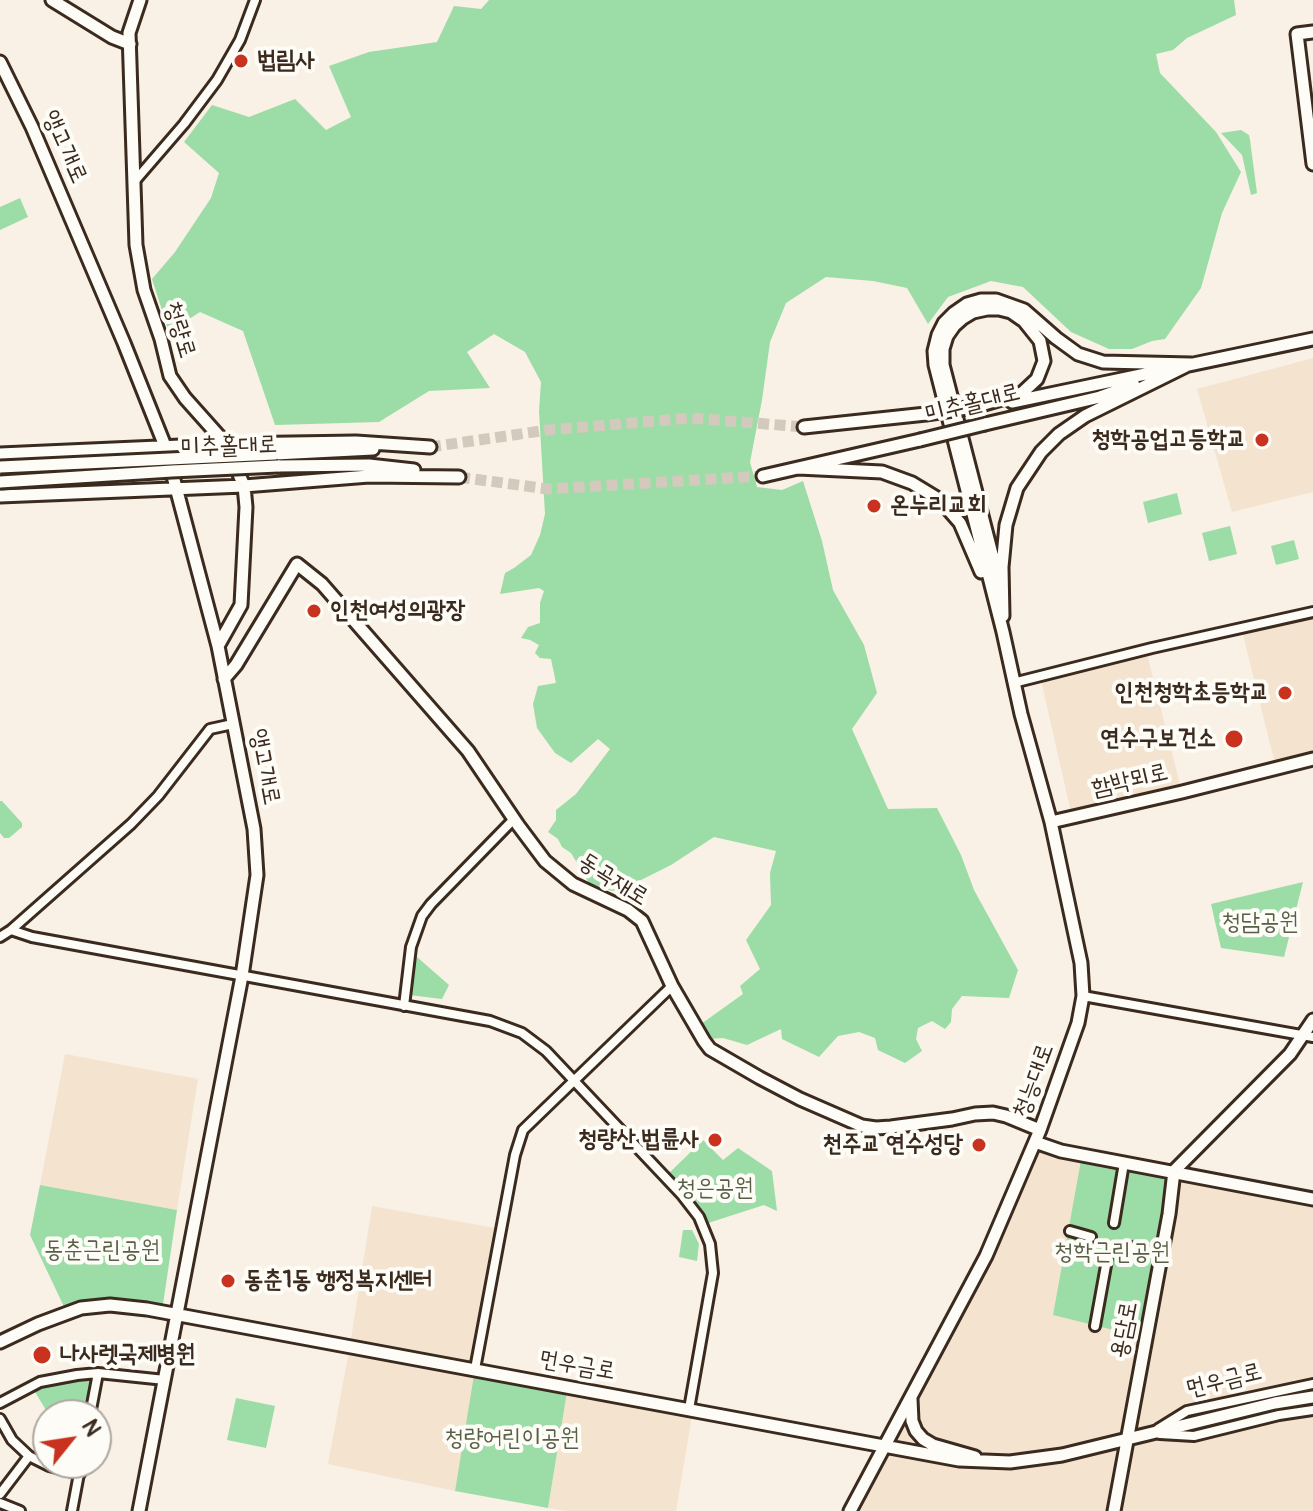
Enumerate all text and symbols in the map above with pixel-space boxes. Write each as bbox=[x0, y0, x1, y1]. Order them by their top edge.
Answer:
place label: 법림사 bbox=[257, 47, 315, 75]
marker: 법림사 bbox=[232, 52, 250, 70]
street label: 앵고개로 bbox=[35, 106, 93, 188]
street label: 청량로 bbox=[157, 298, 201, 362]
street label: 미추홀대로 bbox=[923, 378, 1023, 430]
place label: 청학공업고등학교 bbox=[1092, 426, 1246, 454]
street label: 미추홀대로 bbox=[180, 431, 278, 463]
marker: 청학공업고등학교 bbox=[1253, 431, 1271, 449]
place label: 온누리교회 bbox=[890, 492, 987, 520]
marker: 온누리교회 bbox=[865, 497, 883, 515]
place label: 인천여성의광장 bbox=[330, 597, 465, 625]
marker: 인천여성의광장 bbox=[305, 602, 323, 620]
place label: 인천청학초등학교 bbox=[1114, 679, 1269, 707]
marker: 인천청학초등학교 bbox=[1276, 684, 1294, 702]
place label: 연수구보건소 bbox=[1100, 725, 1216, 753]
street label: 앵고개로 bbox=[242, 726, 286, 808]
marker: 연수구보건소 bbox=[1223, 728, 1245, 750]
street label: 함박뫼로 bbox=[1089, 758, 1171, 804]
street label: 동곡재로 bbox=[573, 847, 653, 913]
park label: 청담공원 bbox=[1221, 909, 1299, 937]
street label: 청능대로 bbox=[1007, 1040, 1061, 1122]
place label: 청량산 법륜사 bbox=[578, 1126, 699, 1154]
marker: 청량산 법륜사 bbox=[706, 1131, 724, 1149]
place label: 천주교 연수성당 bbox=[823, 1131, 963, 1159]
marker: 천주교 연수성당 bbox=[970, 1136, 988, 1154]
park label: 청은공원 bbox=[676, 1175, 754, 1203]
park label: 동춘근린공원 bbox=[44, 1237, 160, 1265]
park label: 청학근린공원 bbox=[1054, 1239, 1170, 1267]
place label: 동춘1동 행정복지센터 bbox=[244, 1267, 432, 1295]
marker: 동춘1동 행정복지센터 bbox=[219, 1272, 237, 1290]
street label: 용담로 bbox=[1105, 1299, 1145, 1361]
place label: 나사렛국제병원 bbox=[60, 1341, 195, 1369]
marker: 나사렛국제병원 bbox=[31, 1344, 53, 1366]
street label: 먼우금로 bbox=[536, 1345, 618, 1387]
street label: 먼우금로 bbox=[1183, 1358, 1265, 1404]
north arrow bbox=[32, 1399, 112, 1479]
text: N bbox=[75, 1415, 107, 1441]
park label: 청량어린이공원 bbox=[444, 1425, 580, 1453]

